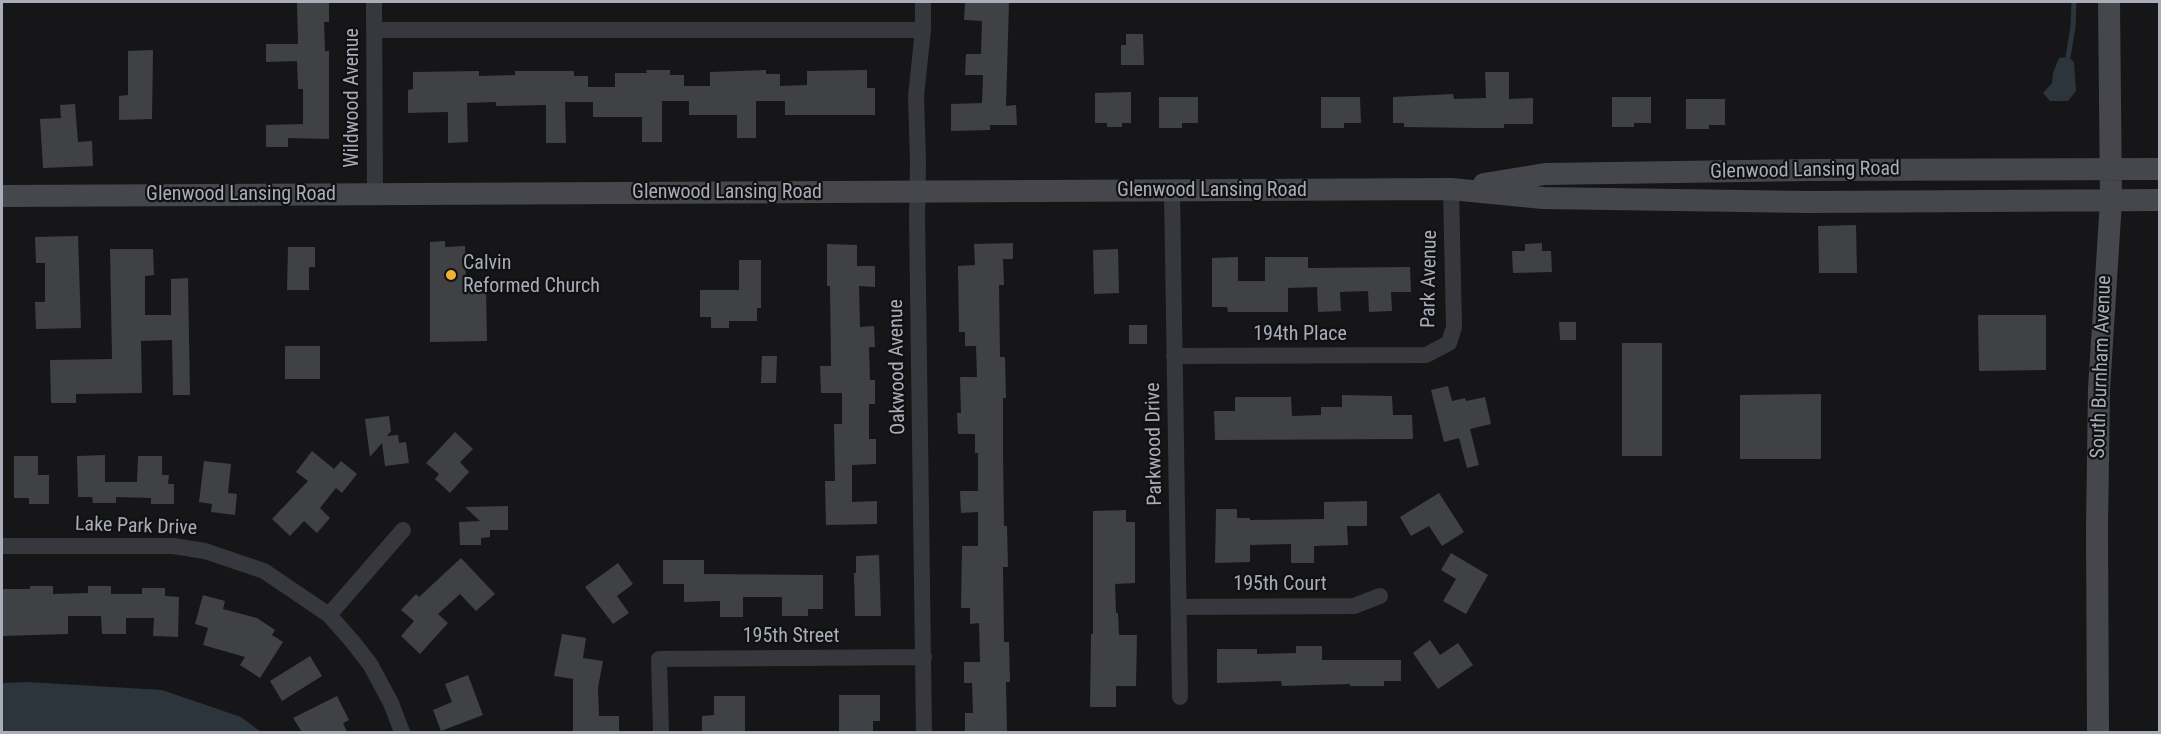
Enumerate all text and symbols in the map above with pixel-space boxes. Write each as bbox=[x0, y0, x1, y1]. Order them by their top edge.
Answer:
street label: Wildwood Avenue bbox=[341, 28, 365, 168]
street label: Glenwood Lansing Road bbox=[1710, 157, 1900, 185]
street label: Glenwood Lansing Road bbox=[1117, 179, 1307, 203]
street label: Glenwood Lansing Road bbox=[632, 181, 822, 205]
street label: Glenwood Lansing Road bbox=[146, 183, 336, 207]
street label: Park Avenue bbox=[1417, 230, 1443, 328]
place label: Calvin Reformed Church bbox=[463, 252, 600, 299]
marker: Calvin Reformed Church bbox=[444, 268, 458, 282]
street label: South Burnham Avenue bbox=[2087, 275, 2117, 459]
street label: Oakwood Avenue bbox=[885, 299, 911, 435]
street label: 194th Place bbox=[1253, 323, 1347, 347]
street label: Parkwood Drive bbox=[1142, 382, 1168, 506]
street label: Lake Park Drive bbox=[75, 513, 197, 541]
street label: 195th Court bbox=[1233, 573, 1327, 597]
street label: 195th Street bbox=[743, 625, 839, 649]

